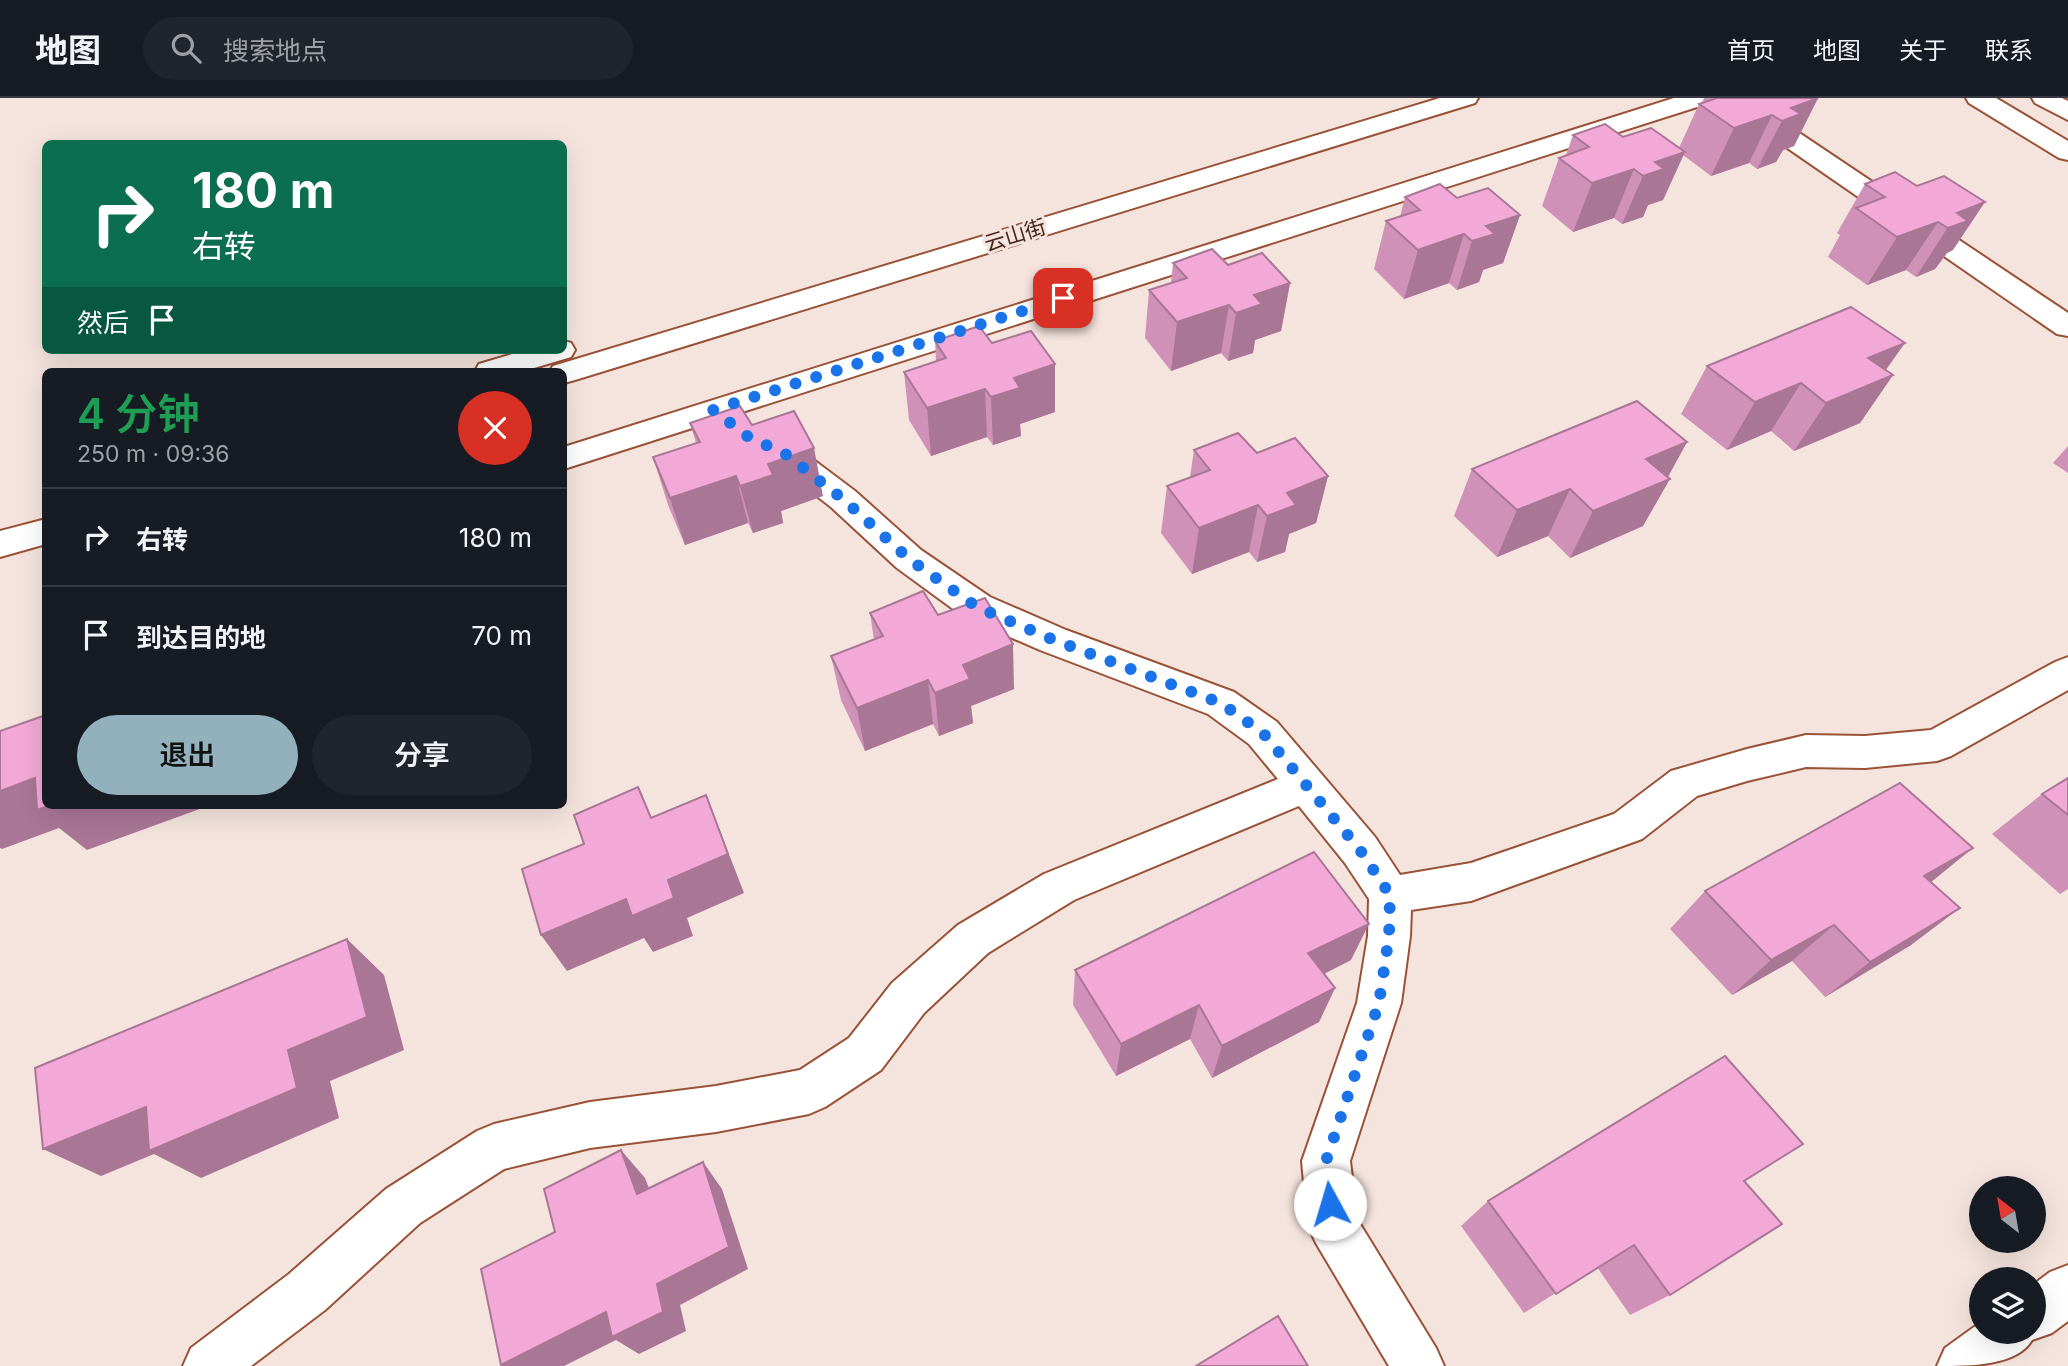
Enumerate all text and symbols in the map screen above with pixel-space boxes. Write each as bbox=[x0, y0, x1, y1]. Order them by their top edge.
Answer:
search box bbox=[143, 17, 633, 80]
icon: search bbox=[167, 29, 205, 67]
text: 地图 bbox=[35, 30, 101, 70]
text: 搜索地点 bbox=[223, 35, 327, 66]
text: 首页 bbox=[1727, 36, 1775, 65]
text: 地图 bbox=[1813, 36, 1861, 65]
text: 关于 bbox=[1899, 36, 1947, 65]
text: 联系 bbox=[1985, 36, 2033, 65]
text: 180 m bbox=[192, 161, 334, 220]
icon: right bbox=[77, 168, 168, 259]
street label: 云山街 bbox=[981, 214, 1049, 256]
text: 右转 bbox=[192, 227, 256, 266]
pin bbox=[1033, 268, 1093, 328]
icon: arrive bbox=[1044, 279, 1082, 317]
icon: arrive bbox=[143, 301, 181, 339]
text: 然后 bbox=[77, 307, 129, 338]
text: 4 分钟 bbox=[77, 388, 200, 439]
button: close bbox=[458, 391, 532, 465]
text: 250 m · 09:36 bbox=[77, 440, 230, 468]
icon: right bbox=[77, 518, 115, 556]
text: 180 m bbox=[459, 522, 532, 553]
text: 右转 bbox=[136, 524, 188, 555]
icon: arrive bbox=[77, 616, 115, 654]
text: 70 m bbox=[471, 620, 532, 651]
text: 到达目的地 bbox=[136, 622, 266, 653]
button: 退出 bbox=[77, 715, 298, 795]
button: 分享 bbox=[312, 715, 532, 795]
position arrow bbox=[1293, 1167, 1367, 1241]
north arrow bbox=[1969, 1176, 2046, 1253]
map controls bbox=[1969, 1176, 2046, 1344]
button: layers bbox=[1969, 1267, 2046, 1344]

